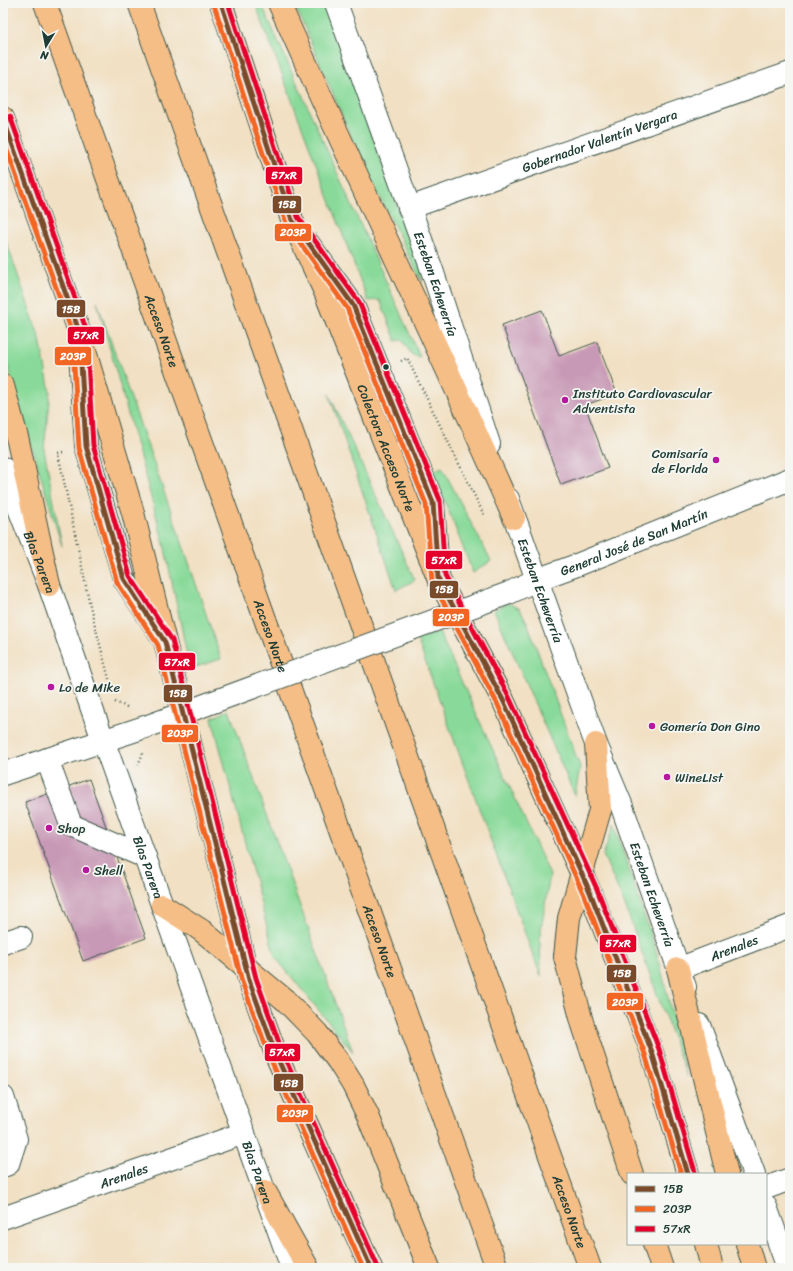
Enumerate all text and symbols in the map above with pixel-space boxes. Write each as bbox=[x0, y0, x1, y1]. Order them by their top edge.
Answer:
north arrow bbox=[26, 26, 66, 66]
text: N bbox=[39, 45, 51, 66]
street label: Gobernador Valentín Vergara bbox=[519, 102, 681, 179]
line badge: 57xR bbox=[265, 166, 303, 185]
text: 57xR bbox=[271, 166, 297, 185]
line badge: 15B bbox=[272, 195, 302, 214]
text: 15B bbox=[278, 195, 296, 214]
line badge: 203P bbox=[274, 223, 312, 242]
text: 203P bbox=[279, 223, 306, 242]
street label: Esteban Echeverría bbox=[407, 228, 465, 340]
street label: Acceso Norte bbox=[138, 290, 186, 371]
line badge: 15B bbox=[56, 299, 86, 318]
text: 15B bbox=[62, 300, 80, 319]
line badge: 57xR bbox=[67, 326, 105, 345]
text: 57xR bbox=[73, 326, 99, 345]
line badge: 203P bbox=[54, 346, 92, 366]
text: 203P bbox=[59, 347, 86, 366]
unlabelled marker bbox=[381, 362, 391, 372]
street label: Colectora Acceso Norte bbox=[351, 381, 422, 515]
place label: Instituto Cardiovascular Adventista bbox=[572, 382, 713, 420]
marker: Instituto Cardiovascular Adventista bbox=[560, 395, 570, 405]
place label: Comisaría de Florida bbox=[651, 442, 708, 480]
marker: Comisaría de Florida bbox=[711, 455, 721, 465]
street label: General José de San Martín bbox=[557, 502, 711, 582]
street label: Blas Parera bbox=[17, 527, 63, 597]
street label: Esteban Echeverría bbox=[511, 535, 570, 646]
line badge: 57xR bbox=[425, 550, 463, 570]
text: 57xR bbox=[431, 551, 457, 570]
line badge: 15B bbox=[429, 580, 459, 599]
text: 15B bbox=[435, 580, 453, 599]
street label: Acceso Norte bbox=[247, 595, 295, 676]
line badge: 203P bbox=[432, 608, 470, 627]
text: 203P bbox=[437, 608, 464, 627]
line badge: 57xR bbox=[158, 652, 196, 671]
text: 57xR bbox=[164, 653, 190, 672]
place label: Lo de Mike bbox=[59, 676, 121, 699]
marker: Lo de Mike bbox=[46, 682, 56, 692]
line badge: 15B bbox=[163, 684, 193, 703]
text: 15B bbox=[169, 684, 187, 703]
place label: Gomería Don Gino bbox=[660, 715, 761, 738]
marker: Gomería Don Gino bbox=[647, 721, 657, 731]
line badge: 203P bbox=[161, 724, 199, 743]
text: 203P bbox=[166, 724, 193, 743]
place label: WineList bbox=[675, 766, 724, 789]
marker: WineList bbox=[662, 772, 672, 782]
place label: Shop bbox=[57, 817, 86, 840]
marker: Shop bbox=[44, 823, 54, 833]
street label: Blas Parera bbox=[127, 833, 171, 902]
street label: Esteban Echeverría bbox=[624, 839, 682, 950]
place label: Shell bbox=[94, 859, 123, 882]
marker: Shell bbox=[81, 865, 91, 875]
street label: Acceso Norte bbox=[356, 900, 404, 981]
street label: Arenales bbox=[706, 927, 762, 968]
line badge: 57xR bbox=[599, 934, 637, 953]
text: 57xR bbox=[605, 934, 631, 953]
line badge: 15B bbox=[606, 964, 637, 983]
text: 15B bbox=[613, 964, 631, 983]
line badge: 203P bbox=[606, 992, 644, 1011]
text: 203P bbox=[611, 993, 638, 1012]
line badge: 57xR bbox=[264, 1043, 301, 1062]
text: 57xR bbox=[269, 1043, 295, 1062]
line badge: 15B bbox=[273, 1073, 304, 1092]
text: 15B bbox=[280, 1074, 298, 1093]
line badge: 203P bbox=[276, 1104, 314, 1123]
text: 203P bbox=[281, 1104, 308, 1123]
street label: Blas Parera bbox=[236, 1138, 280, 1207]
street label: Arenales bbox=[95, 1156, 152, 1195]
street label: Acceso Norte bbox=[546, 1171, 594, 1252]
legend bbox=[627, 1173, 767, 1245]
text: 15B bbox=[663, 1178, 683, 1200]
text: 203P bbox=[663, 1198, 692, 1220]
text: 57xR bbox=[663, 1218, 691, 1240]

